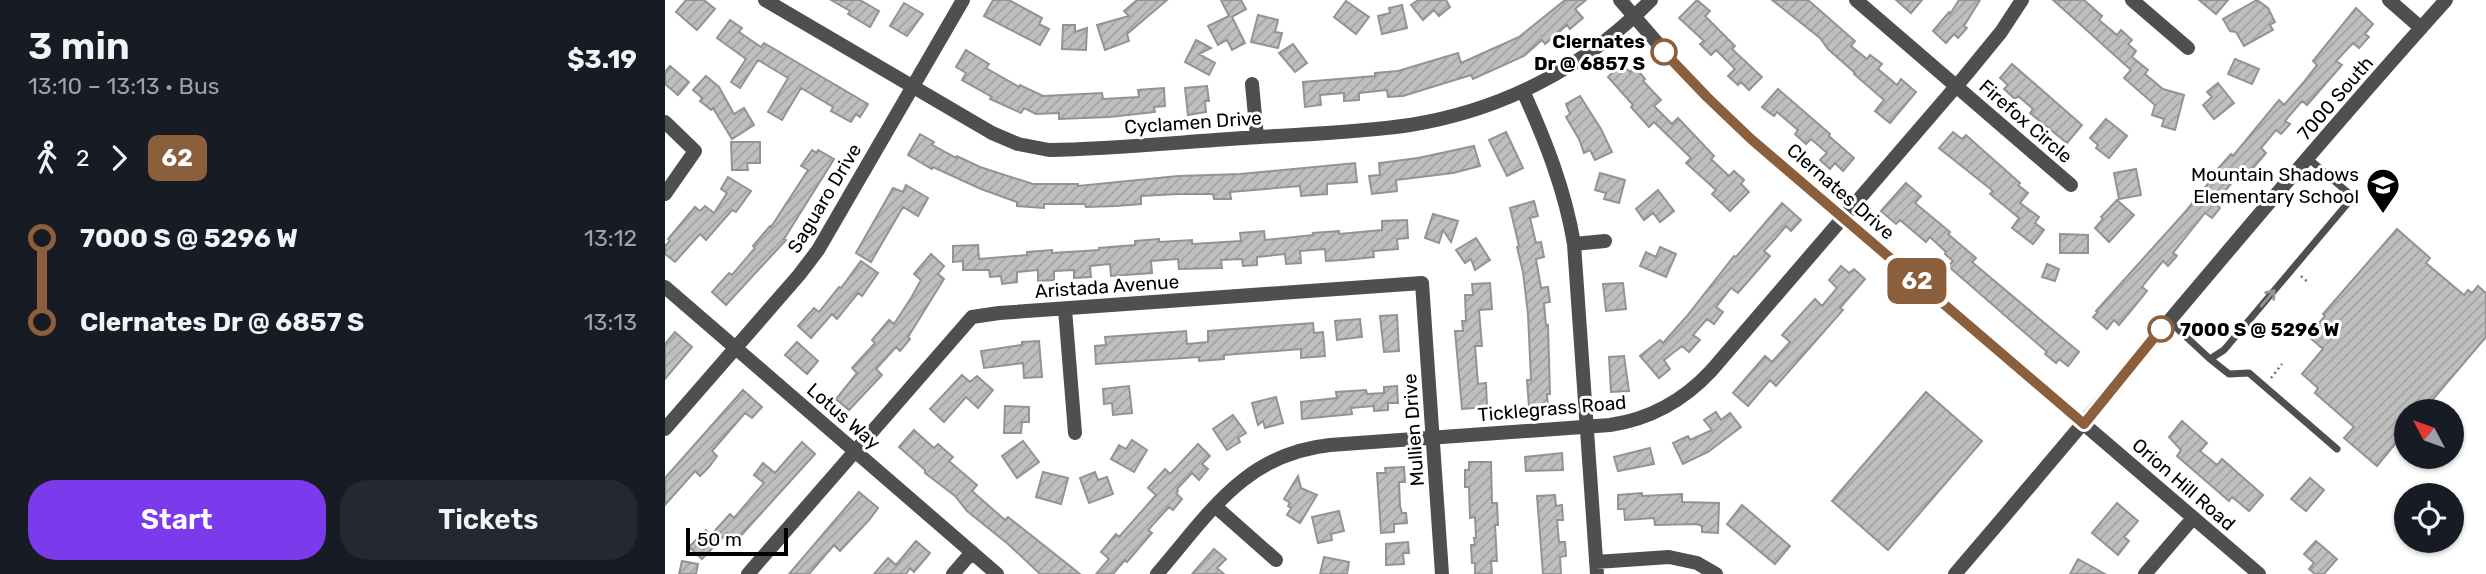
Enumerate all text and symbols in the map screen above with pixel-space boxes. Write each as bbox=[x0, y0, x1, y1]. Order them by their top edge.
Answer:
text: 3 min bbox=[28, 23, 130, 69]
place label: Clernates Dr @ 6857 S bbox=[1534, 30, 1645, 75]
marker: Clernates Dr @ 6857 S bbox=[1651, 39, 1677, 65]
text: $3.19 bbox=[567, 44, 637, 75]
street label: 7000 South bbox=[2293, 52, 2378, 145]
text: 13:10 – 13:13 · Bus bbox=[28, 72, 220, 100]
street label: Firefox Circle bbox=[1974, 75, 2077, 168]
street label: Cyclamen Drive bbox=[1123, 106, 1263, 139]
street label: Clernates Drive bbox=[1782, 138, 1899, 244]
icon: walk bbox=[28, 139, 66, 177]
icon: forward bbox=[100, 139, 138, 177]
street label: Saguaro Drive bbox=[783, 139, 866, 257]
text: 2 bbox=[76, 144, 90, 172]
text: 62 bbox=[162, 144, 193, 172]
place label: Mountain Shadows Elementary School bbox=[2191, 163, 2359, 208]
school or university icon: Mountain Shadows Elementary School bbox=[2364, 166, 2402, 215]
text: 7000 S @ 5296 W bbox=[80, 223, 298, 254]
text: 13:12 bbox=[584, 224, 637, 252]
line badge: 62 bbox=[1885, 258, 1949, 304]
text: 62 bbox=[1901, 267, 1933, 295]
street label: Aristada Avenue bbox=[1034, 270, 1180, 303]
one-way arrow bbox=[2260, 289, 2276, 307]
text: Clernates Dr @ 6857 S bbox=[80, 307, 364, 338]
text: 13:13 bbox=[584, 308, 637, 336]
marker: 7000 S @ 5296 W bbox=[2148, 316, 2174, 342]
place label: 7000 S @ 5296 W bbox=[2180, 318, 2339, 341]
street label: Mullien Drive bbox=[1398, 373, 1429, 487]
street label: Lotus Way bbox=[802, 378, 885, 455]
street label: Ticklegrass Road bbox=[1477, 391, 1627, 426]
north arrow bbox=[2394, 399, 2464, 469]
map controls bbox=[2394, 399, 2464, 553]
street label: Orion Hill Road bbox=[2128, 433, 2240, 535]
button: Start bbox=[28, 480, 326, 560]
button: Tickets bbox=[340, 480, 637, 560]
button: locate bbox=[2394, 483, 2464, 553]
scale bar bbox=[686, 525, 787, 557]
text: 50 m bbox=[697, 528, 742, 551]

